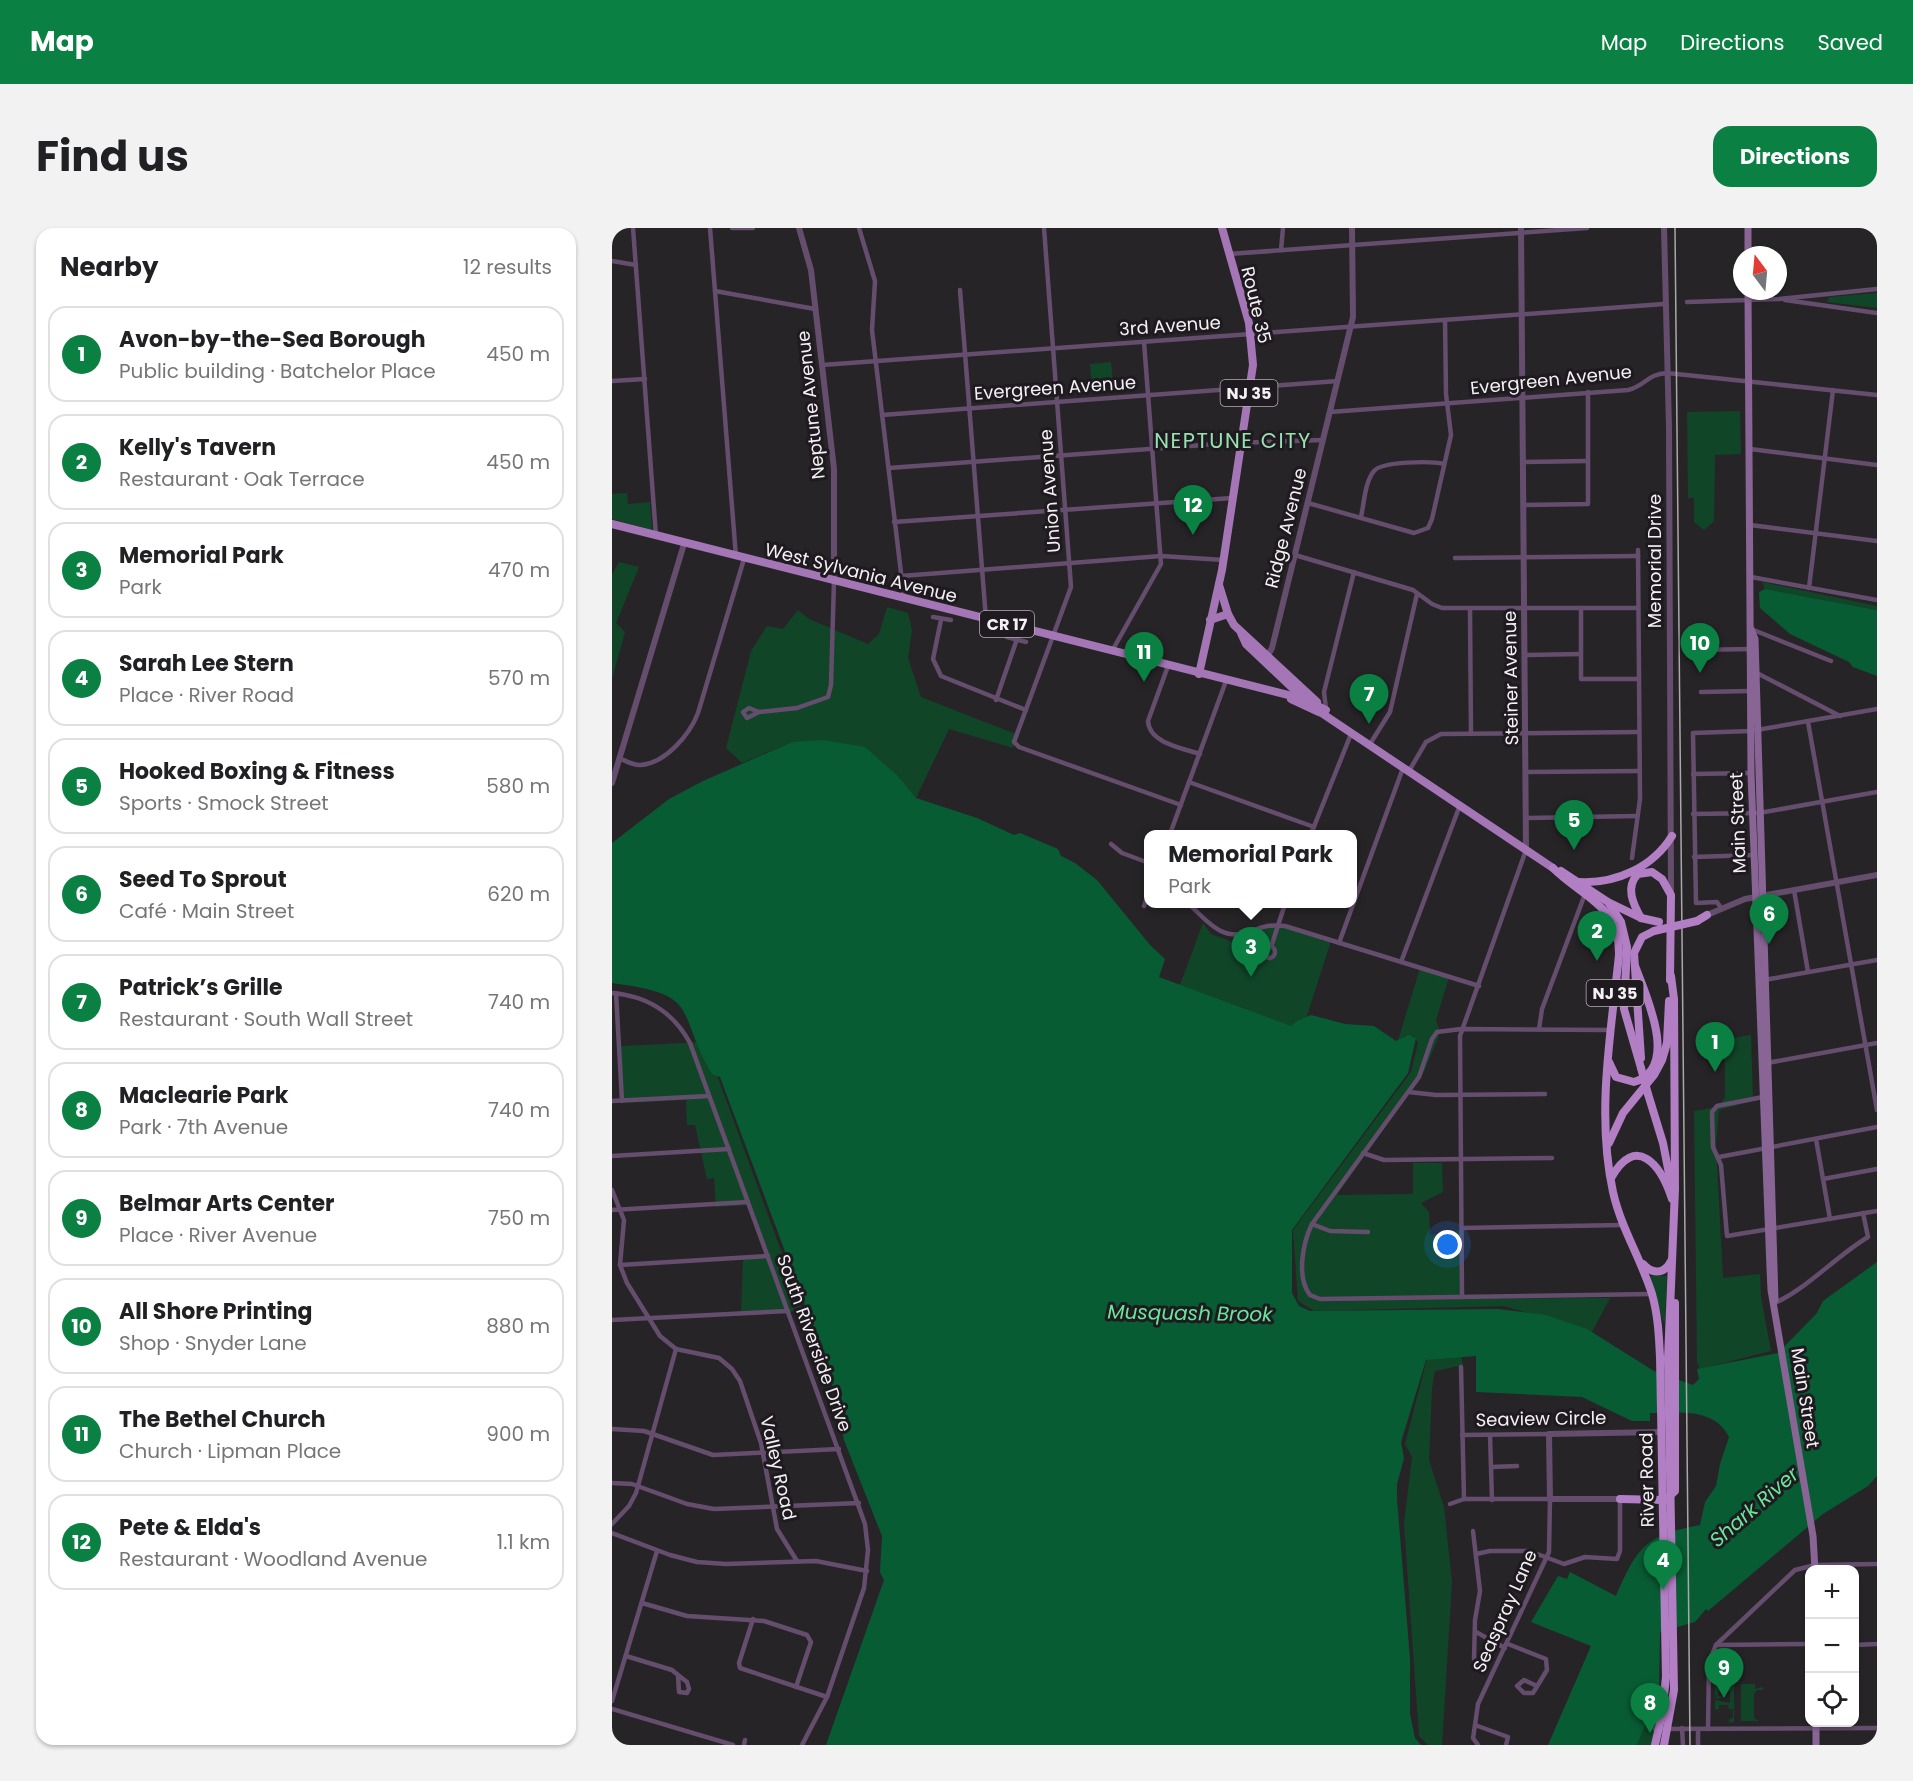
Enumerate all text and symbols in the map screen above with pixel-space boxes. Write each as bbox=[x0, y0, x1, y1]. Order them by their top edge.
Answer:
text: Map bbox=[30, 22, 94, 61]
text: Map bbox=[1601, 28, 1647, 57]
text: Directions bbox=[1680, 28, 1784, 57]
text: Saved bbox=[1817, 28, 1883, 57]
button: Directions bbox=[1713, 126, 1877, 187]
text: Find us bbox=[36, 127, 189, 186]
north arrow bbox=[1733, 246, 1787, 300]
text: Nearby bbox=[60, 249, 158, 285]
text: 12 results bbox=[463, 253, 552, 281]
street label: Route 35 bbox=[1235, 264, 1277, 346]
street label: 3rd Avenue bbox=[1118, 309, 1222, 342]
text: Avon-by-the-Sea Borough bbox=[119, 324, 425, 355]
street label: Neptune Avenue bbox=[790, 330, 831, 481]
text: 1 bbox=[78, 340, 85, 368]
text: 450 m bbox=[486, 340, 550, 368]
text: Public building · Batchelor Place bbox=[119, 357, 436, 385]
street label: Evergreen Avenue bbox=[1469, 359, 1633, 400]
street label: Evergreen Avenue bbox=[973, 369, 1137, 406]
road number: NJ 35 bbox=[1220, 380, 1278, 406]
district label: NEPTUNE CITY bbox=[1154, 426, 1312, 455]
street label: Union Avenue bbox=[1033, 429, 1066, 554]
text: Kelly's Tavern bbox=[119, 432, 276, 463]
text: 2 bbox=[76, 448, 87, 476]
text: 450 m bbox=[486, 448, 550, 476]
text: Restaurant · Oak Terrace bbox=[119, 465, 365, 493]
street label: Ridge Avenue bbox=[1258, 465, 1313, 591]
pin: 12 bbox=[1174, 486, 1212, 535]
street label: Memorial Drive bbox=[1642, 494, 1667, 628]
street label: West Sylvania Avenue bbox=[762, 537, 960, 609]
text: Memorial Park bbox=[119, 540, 284, 571]
text: 3 bbox=[75, 556, 88, 584]
text: 470 m bbox=[488, 556, 550, 584]
text: Park bbox=[119, 573, 162, 601]
road number: CR 17 bbox=[980, 611, 1034, 637]
street label: Steiner Avenue bbox=[1497, 611, 1524, 745]
pin: 10 bbox=[1680, 624, 1720, 673]
pin: 11 bbox=[1124, 632, 1164, 682]
text: Sarah Lee Stern bbox=[119, 648, 294, 679]
text: 4 bbox=[75, 664, 88, 692]
text: 570 m bbox=[488, 664, 550, 692]
pin: 7 bbox=[1350, 674, 1389, 724]
text: Place · River Road bbox=[119, 681, 294, 709]
text: Hooked Boxing & Fitness bbox=[119, 756, 395, 787]
text: 5 bbox=[75, 772, 88, 800]
text: 580 m bbox=[486, 772, 550, 800]
street label: Main Street bbox=[1723, 772, 1752, 874]
text: Sports · Smock Street bbox=[119, 789, 329, 817]
pin: 5 bbox=[1554, 800, 1594, 850]
popup bbox=[1144, 830, 1357, 908]
text: Memorial Park bbox=[1168, 839, 1333, 870]
text: Seed To Sprout bbox=[119, 864, 287, 895]
text: Park bbox=[1168, 872, 1211, 900]
text: 6 bbox=[75, 880, 88, 908]
text: 620 m bbox=[487, 880, 550, 908]
pin: 6 bbox=[1750, 894, 1788, 944]
text: Café · Main Street bbox=[119, 897, 294, 925]
pin: 2 bbox=[1578, 912, 1616, 961]
pin: 3 bbox=[1232, 928, 1270, 977]
text: Patrick’s Grille bbox=[119, 972, 282, 1003]
road number: NJ 35 bbox=[1586, 980, 1644, 1006]
text: 7 bbox=[76, 988, 87, 1016]
text: 740 m bbox=[488, 988, 550, 1016]
text: Restaurant · South Wall Street bbox=[119, 1005, 413, 1033]
pin: 1 bbox=[1696, 1022, 1734, 1072]
text: Maclearie Park bbox=[119, 1080, 288, 1111]
text: 8 bbox=[75, 1096, 88, 1124]
text: 740 m bbox=[488, 1096, 550, 1124]
text: Park · 7th Avenue bbox=[119, 1113, 288, 1141]
text: Belmar Arts Center bbox=[119, 1188, 334, 1219]
text: 9 bbox=[75, 1204, 88, 1232]
text: 750 m bbox=[488, 1204, 550, 1232]
text: Place · River Avenue bbox=[119, 1221, 317, 1249]
your location bbox=[1433, 1230, 1462, 1259]
street label: South Riverside Drive bbox=[771, 1251, 858, 1435]
text: All Shore Printing bbox=[119, 1296, 313, 1327]
water label: Musquash Brook bbox=[1107, 1298, 1274, 1328]
text: 10 bbox=[71, 1312, 92, 1340]
text: 880 m bbox=[486, 1312, 550, 1340]
text: Shop · Snyder Lane bbox=[119, 1329, 307, 1357]
street label: Main Street bbox=[1785, 1346, 1826, 1450]
text: The Bethel Church bbox=[119, 1404, 326, 1435]
street label: Seaview Circle bbox=[1475, 1405, 1607, 1432]
street label: Valley Road bbox=[754, 1413, 803, 1522]
text: 11 bbox=[74, 1420, 89, 1448]
text: 900 m bbox=[486, 1420, 550, 1448]
street label: River Road bbox=[1633, 1432, 1660, 1528]
text: Church · Lipman Place bbox=[119, 1437, 341, 1465]
water label: Shark River bbox=[1703, 1460, 1805, 1554]
text: Pete & Elda's bbox=[119, 1512, 261, 1543]
text: 12 bbox=[72, 1528, 91, 1556]
text: 1.1 km bbox=[497, 1528, 550, 1556]
pin: 4 bbox=[1644, 1540, 1682, 1590]
text: Restaurant · Woodland Avenue bbox=[119, 1545, 427, 1573]
street label: Seaspray Lane bbox=[1466, 1545, 1543, 1676]
map controls bbox=[1805, 1565, 1859, 1727]
button: + bbox=[1805, 1565, 1859, 1619]
button: − bbox=[1805, 1619, 1859, 1673]
pin: 9 bbox=[1704, 1648, 1744, 1698]
button: locate bbox=[1805, 1673, 1859, 1727]
pin: 8 bbox=[1630, 1684, 1670, 1733]

